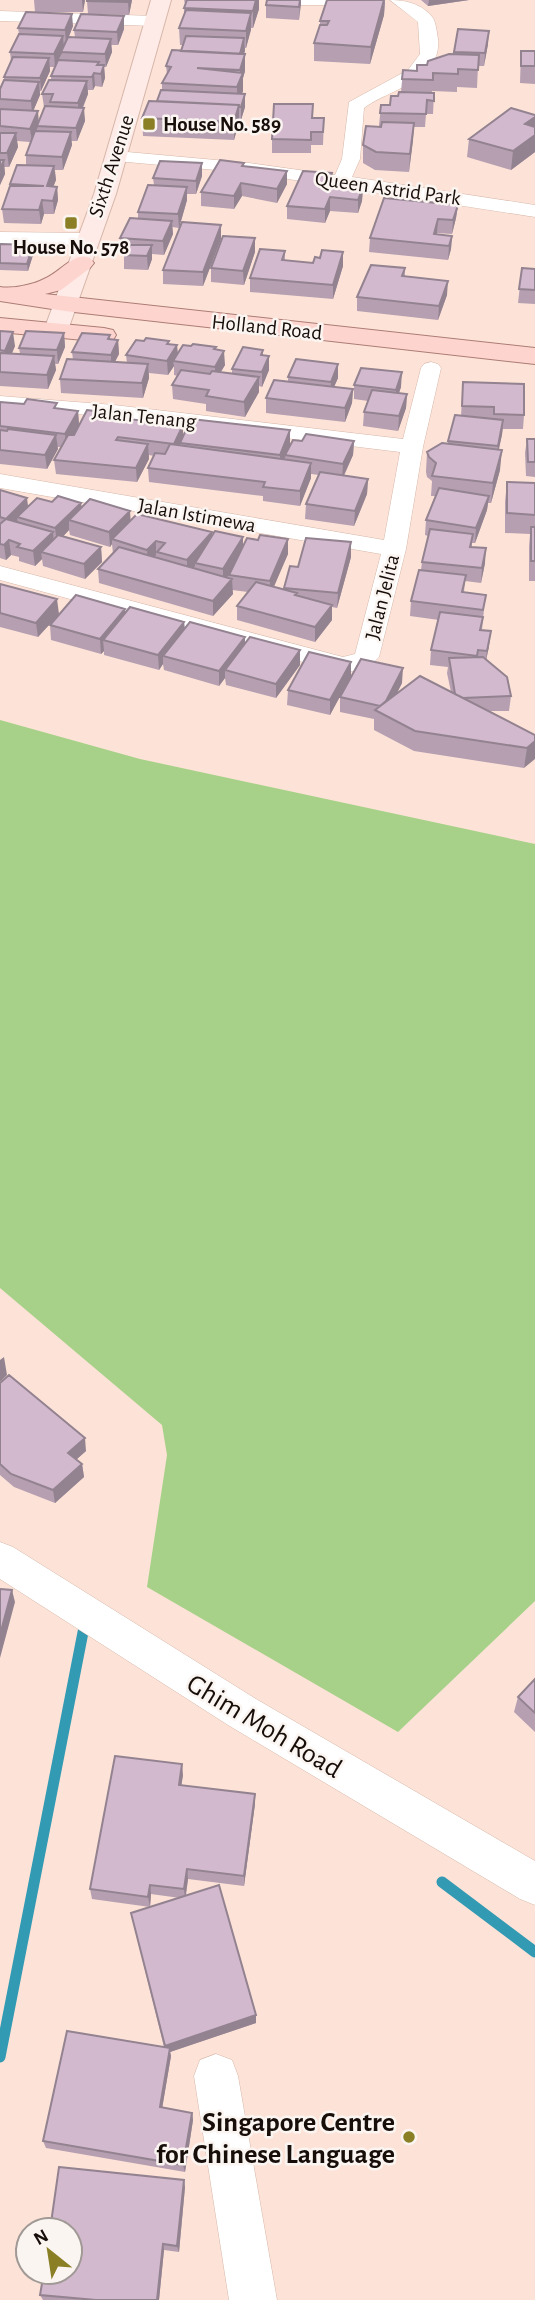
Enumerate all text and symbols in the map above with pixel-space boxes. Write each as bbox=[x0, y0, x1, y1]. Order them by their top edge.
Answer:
street label: Sixth Avenue bbox=[85, 112, 138, 220]
place label: House No. 589 bbox=[163, 114, 281, 135]
marker: House No. 589 bbox=[141, 116, 157, 132]
street label: Queen Astrid Park bbox=[314, 168, 463, 209]
marker: House No. 578 bbox=[63, 215, 79, 231]
place label: House No. 578 bbox=[13, 237, 129, 258]
street label: Holland Road bbox=[211, 311, 323, 344]
street label: Jalan Tenang bbox=[91, 401, 198, 432]
street label: Jalan Istimewa bbox=[136, 495, 258, 536]
street label: Jalan Jelita bbox=[362, 552, 403, 642]
street label: Ghim Moh Road bbox=[182, 1670, 346, 1784]
place label: Singapore Centre for Chinese Language bbox=[156, 2109, 395, 2169]
marker: Singapore Centre for Chinese Language bbox=[401, 2129, 417, 2145]
north arrow bbox=[14, 2216, 84, 2286]
text: N bbox=[31, 2226, 52, 2249]

